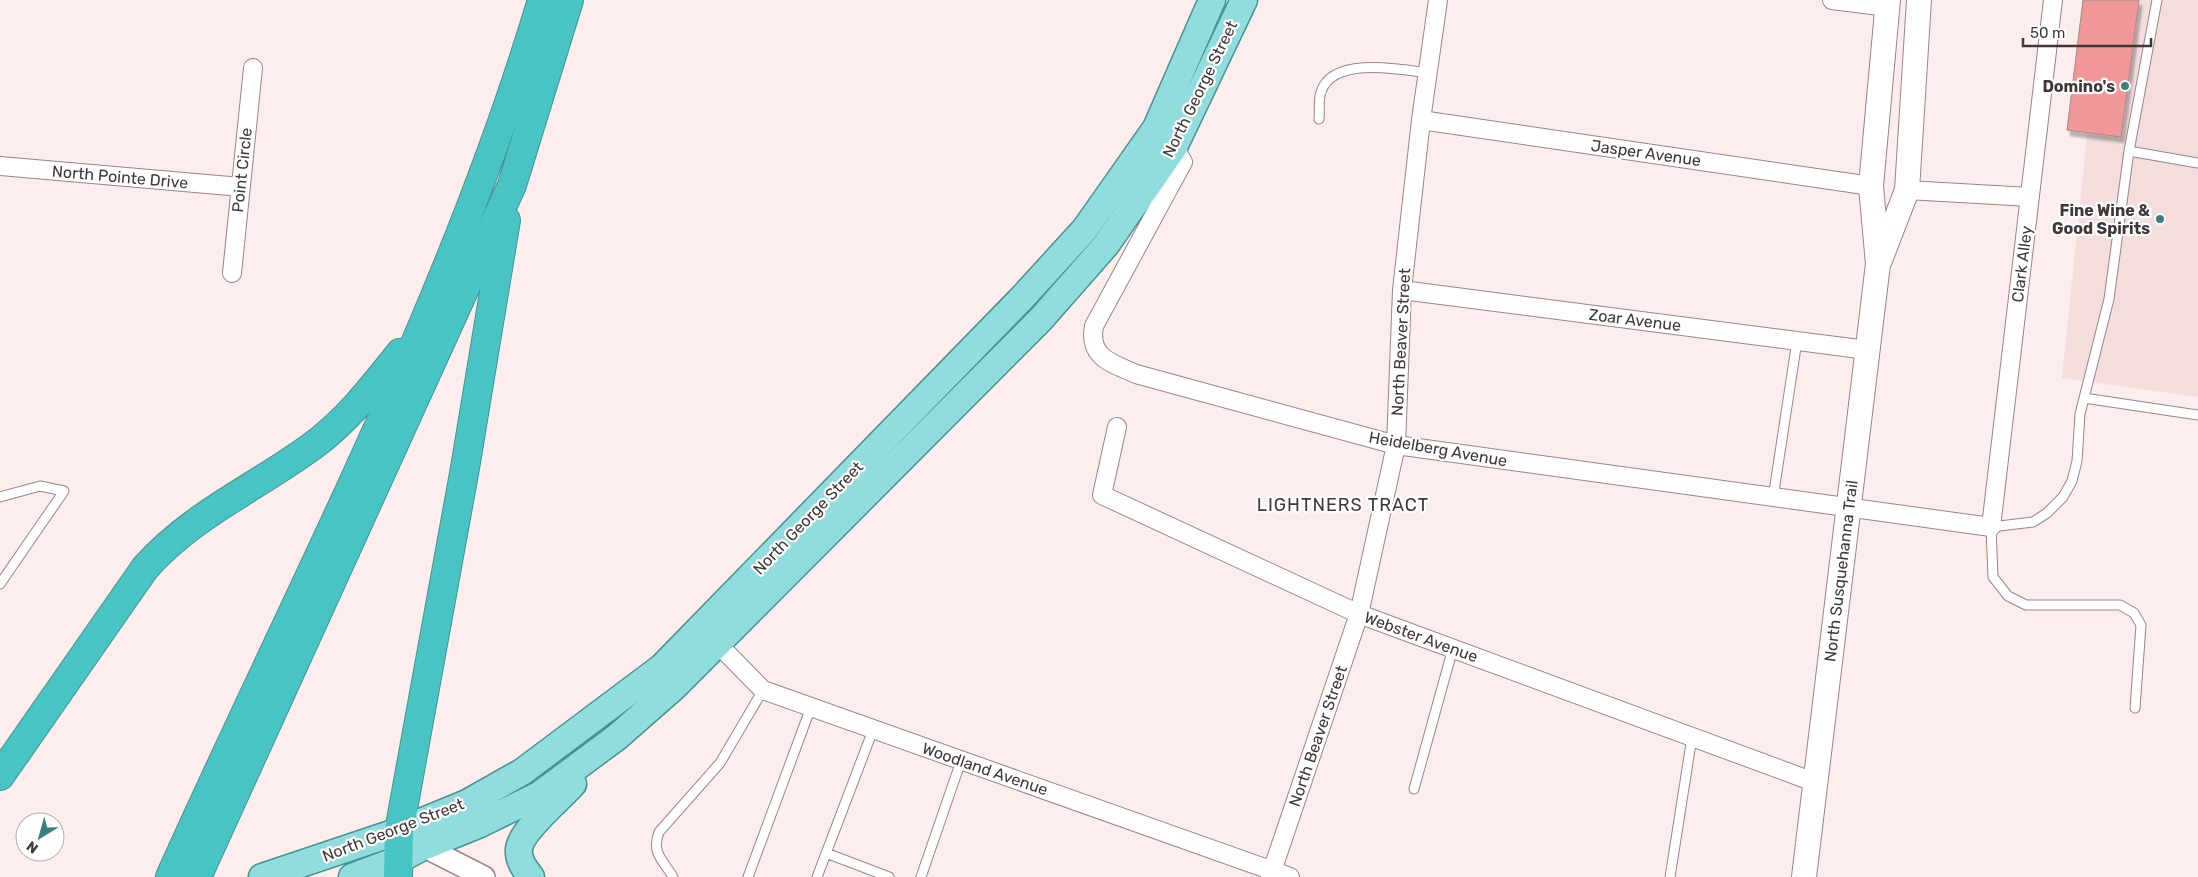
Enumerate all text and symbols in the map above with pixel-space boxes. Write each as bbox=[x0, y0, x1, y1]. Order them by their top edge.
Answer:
scale bar bbox=[2023, 15, 2150, 47]
street label: North George Street bbox=[1159, 17, 1241, 161]
text: 50 m bbox=[2030, 24, 2065, 42]
place label: Domino's bbox=[2042, 77, 2115, 96]
marker: Domino's bbox=[2119, 80, 2131, 92]
street label: Point Circle bbox=[228, 127, 256, 213]
street label: Jasper Avenue bbox=[1590, 136, 1702, 170]
street label: North Pointe Drive bbox=[51, 162, 189, 192]
place label: Fine Wine & Good Spirits bbox=[2052, 201, 2150, 238]
marker: Fine Wine & Good Spirits bbox=[2154, 213, 2166, 225]
street label: Clark Alley bbox=[2008, 224, 2036, 303]
street label: North Beaver Street bbox=[1388, 268, 1414, 416]
street label: Zoar Avenue bbox=[1588, 305, 1682, 335]
street label: Heidelberg Avenue bbox=[1367, 427, 1509, 471]
street label: North George Street bbox=[749, 457, 867, 579]
street label: North Susquehanna Trail bbox=[1820, 479, 1862, 663]
district label: LIGHTNERS TRACT bbox=[1257, 494, 1429, 516]
street label: Webster Avenue bbox=[1362, 608, 1480, 666]
street label: North Beaver Street bbox=[1285, 663, 1351, 809]
street label: Woodland Avenue bbox=[920, 739, 1050, 799]
street label: North George Street bbox=[320, 794, 466, 866]
north arrow bbox=[15, 812, 65, 862]
text: N bbox=[23, 837, 42, 857]

